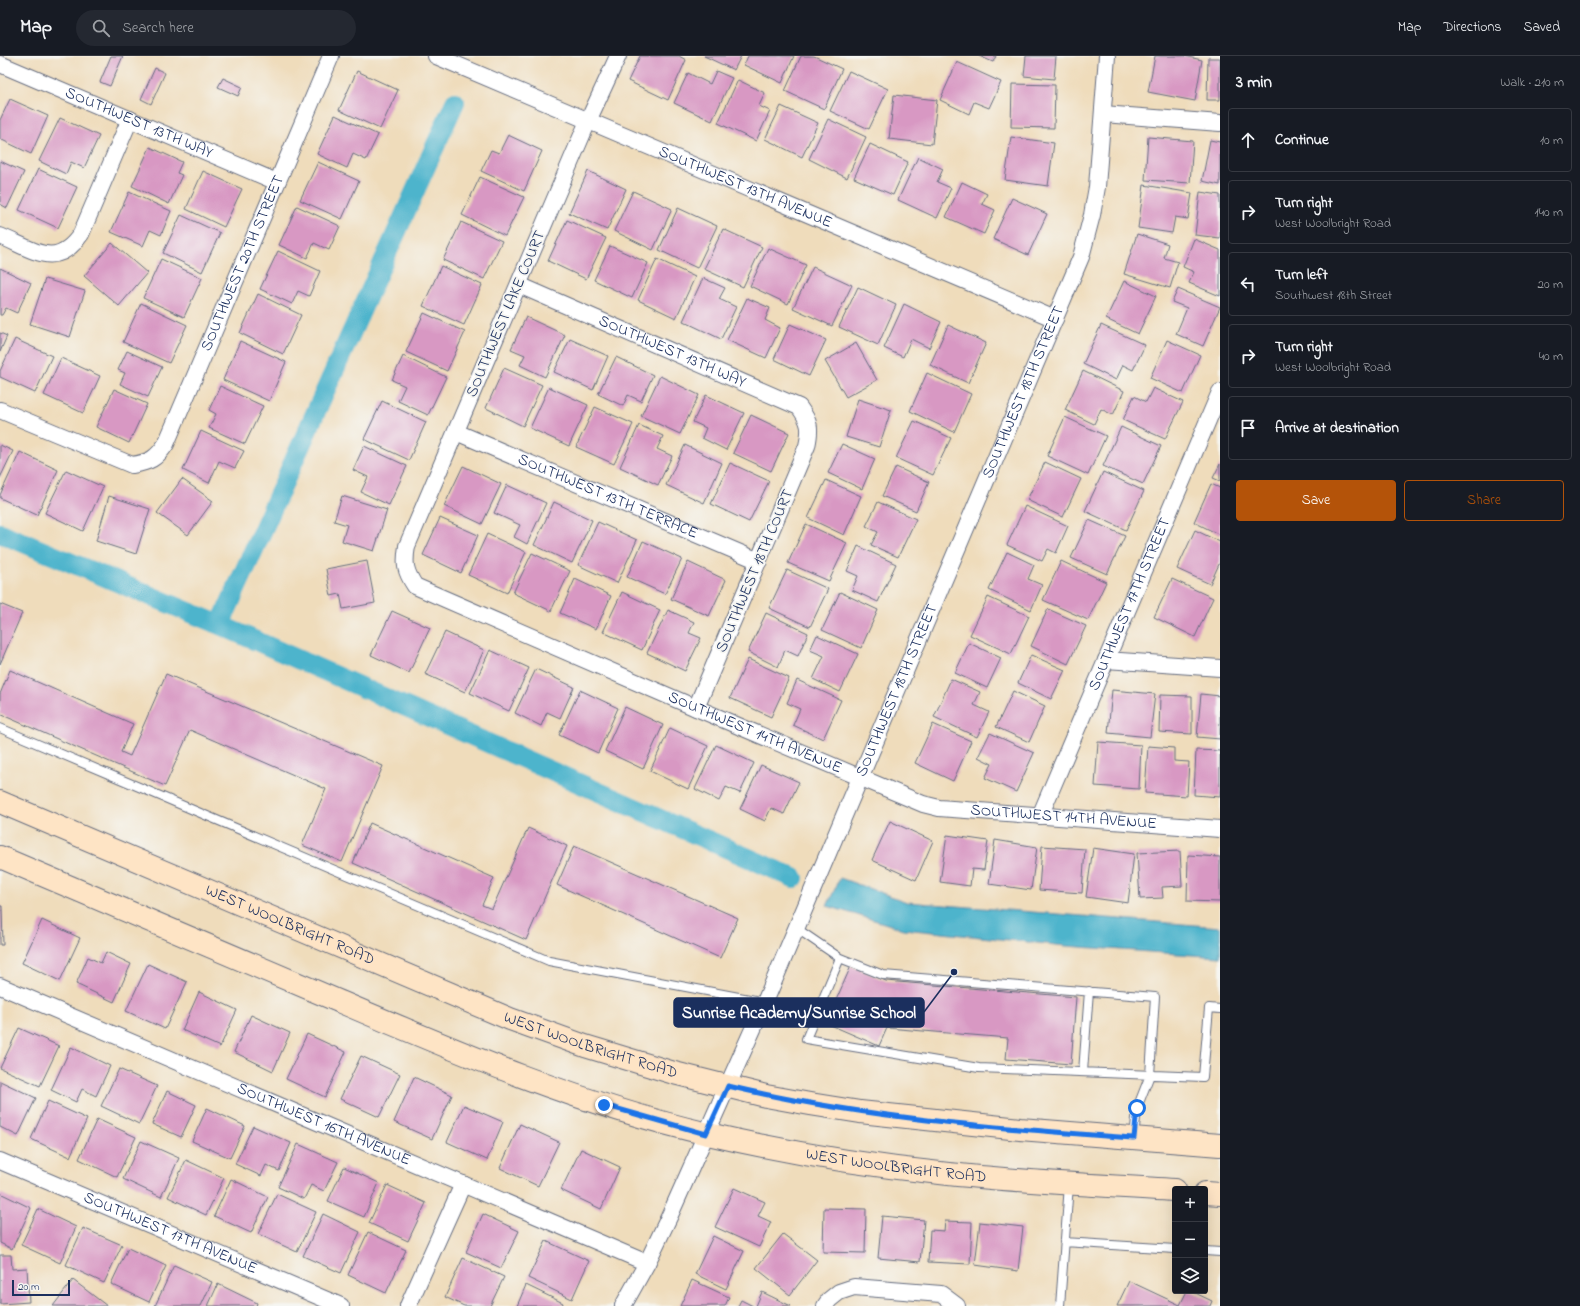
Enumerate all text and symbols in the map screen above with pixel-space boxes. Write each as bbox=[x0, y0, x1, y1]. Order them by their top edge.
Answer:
search box bbox=[76, 10, 356, 46]
text: Map bbox=[20, 14, 52, 41]
icon: search bbox=[90, 17, 112, 39]
text: Search here bbox=[122, 17, 194, 39]
text: Map bbox=[1398, 17, 1421, 38]
text: Directions bbox=[1443, 17, 1501, 38]
text: Saved bbox=[1523, 17, 1560, 38]
text: 3 min bbox=[1236, 70, 1272, 95]
text: Walk · 210 m bbox=[1500, 73, 1564, 92]
street label: SOUTHWEST 13TH WAY bbox=[61, 81, 217, 166]
icon: ahead bbox=[1237, 129, 1259, 151]
text: Continue bbox=[1275, 129, 1329, 151]
text: 10 m bbox=[1540, 131, 1563, 150]
street label: SOUTHWEST 13TH AVENUE bbox=[655, 140, 836, 235]
street label: SOUTHWEST 20TH STREET bbox=[195, 172, 291, 355]
text: Turn right bbox=[1275, 192, 1333, 214]
icon: right bbox=[1237, 201, 1259, 223]
text: 140 m bbox=[1535, 203, 1563, 222]
text: West Woolbright Road bbox=[1275, 214, 1391, 233]
street label: SOUTHWEST LAKE COURT bbox=[460, 227, 552, 401]
text: Turn left bbox=[1275, 264, 1328, 286]
icon: left bbox=[1237, 273, 1259, 295]
text: 20 m bbox=[1538, 275, 1563, 294]
text: Southwest 18th Street bbox=[1275, 286, 1392, 305]
street label: SOUTHWEST 18TH STREET bbox=[976, 302, 1071, 482]
street label: SOUTHWEST 13TH WAY bbox=[595, 309, 750, 395]
text: Turn right bbox=[1275, 336, 1333, 358]
icon: right bbox=[1237, 345, 1259, 367]
text: 40 m bbox=[1539, 347, 1563, 366]
text: West Woolbright Road bbox=[1275, 358, 1391, 377]
icon: arrive bbox=[1237, 417, 1259, 439]
text: Arrive at destination bbox=[1275, 417, 1399, 439]
street label: SOUTHWEST 13TH TERRACE bbox=[514, 448, 702, 546]
button: Save bbox=[1236, 480, 1396, 521]
button: Share bbox=[1404, 480, 1564, 521]
street label: SOUTHWEST 18TH COURT bbox=[710, 486, 800, 656]
street label: SOUTHWEST 17TH STREET bbox=[1082, 514, 1177, 695]
street label: SOUTHWEST 18TH STREET bbox=[850, 601, 944, 781]
street label: SOUTHWEST 14TH AVENUE bbox=[664, 685, 846, 780]
street label: SOUTHWEST 14TH AVENUE bbox=[970, 798, 1158, 836]
street label: WEST WOOLBRIGHT ROAD bbox=[201, 879, 378, 972]
callout: Sunrise Academy/Sunrise School bbox=[674, 998, 924, 1027]
text: Sunrise Academy/Sunrise School bbox=[682, 1001, 916, 1028]
street label: WEST WOOLBRIGHT ROAD bbox=[500, 1006, 680, 1085]
street label: SOUTHWEST 16TH AVENUE bbox=[233, 1077, 414, 1172]
route end bbox=[595, 1096, 613, 1114]
route start bbox=[1128, 1099, 1146, 1117]
street label: WEST WOOLBRIGHT ROAD bbox=[804, 1142, 987, 1190]
street label: SOUTHWEST 17TH AVENUE bbox=[80, 1186, 261, 1281]
map controls bbox=[1172, 1186, 1208, 1294]
button: + bbox=[1172, 1186, 1208, 1222]
button: − bbox=[1172, 1222, 1208, 1258]
button: layers bbox=[1172, 1258, 1208, 1294]
scale bar bbox=[12, 1278, 70, 1297]
text: 20 m bbox=[18, 1279, 40, 1295]

